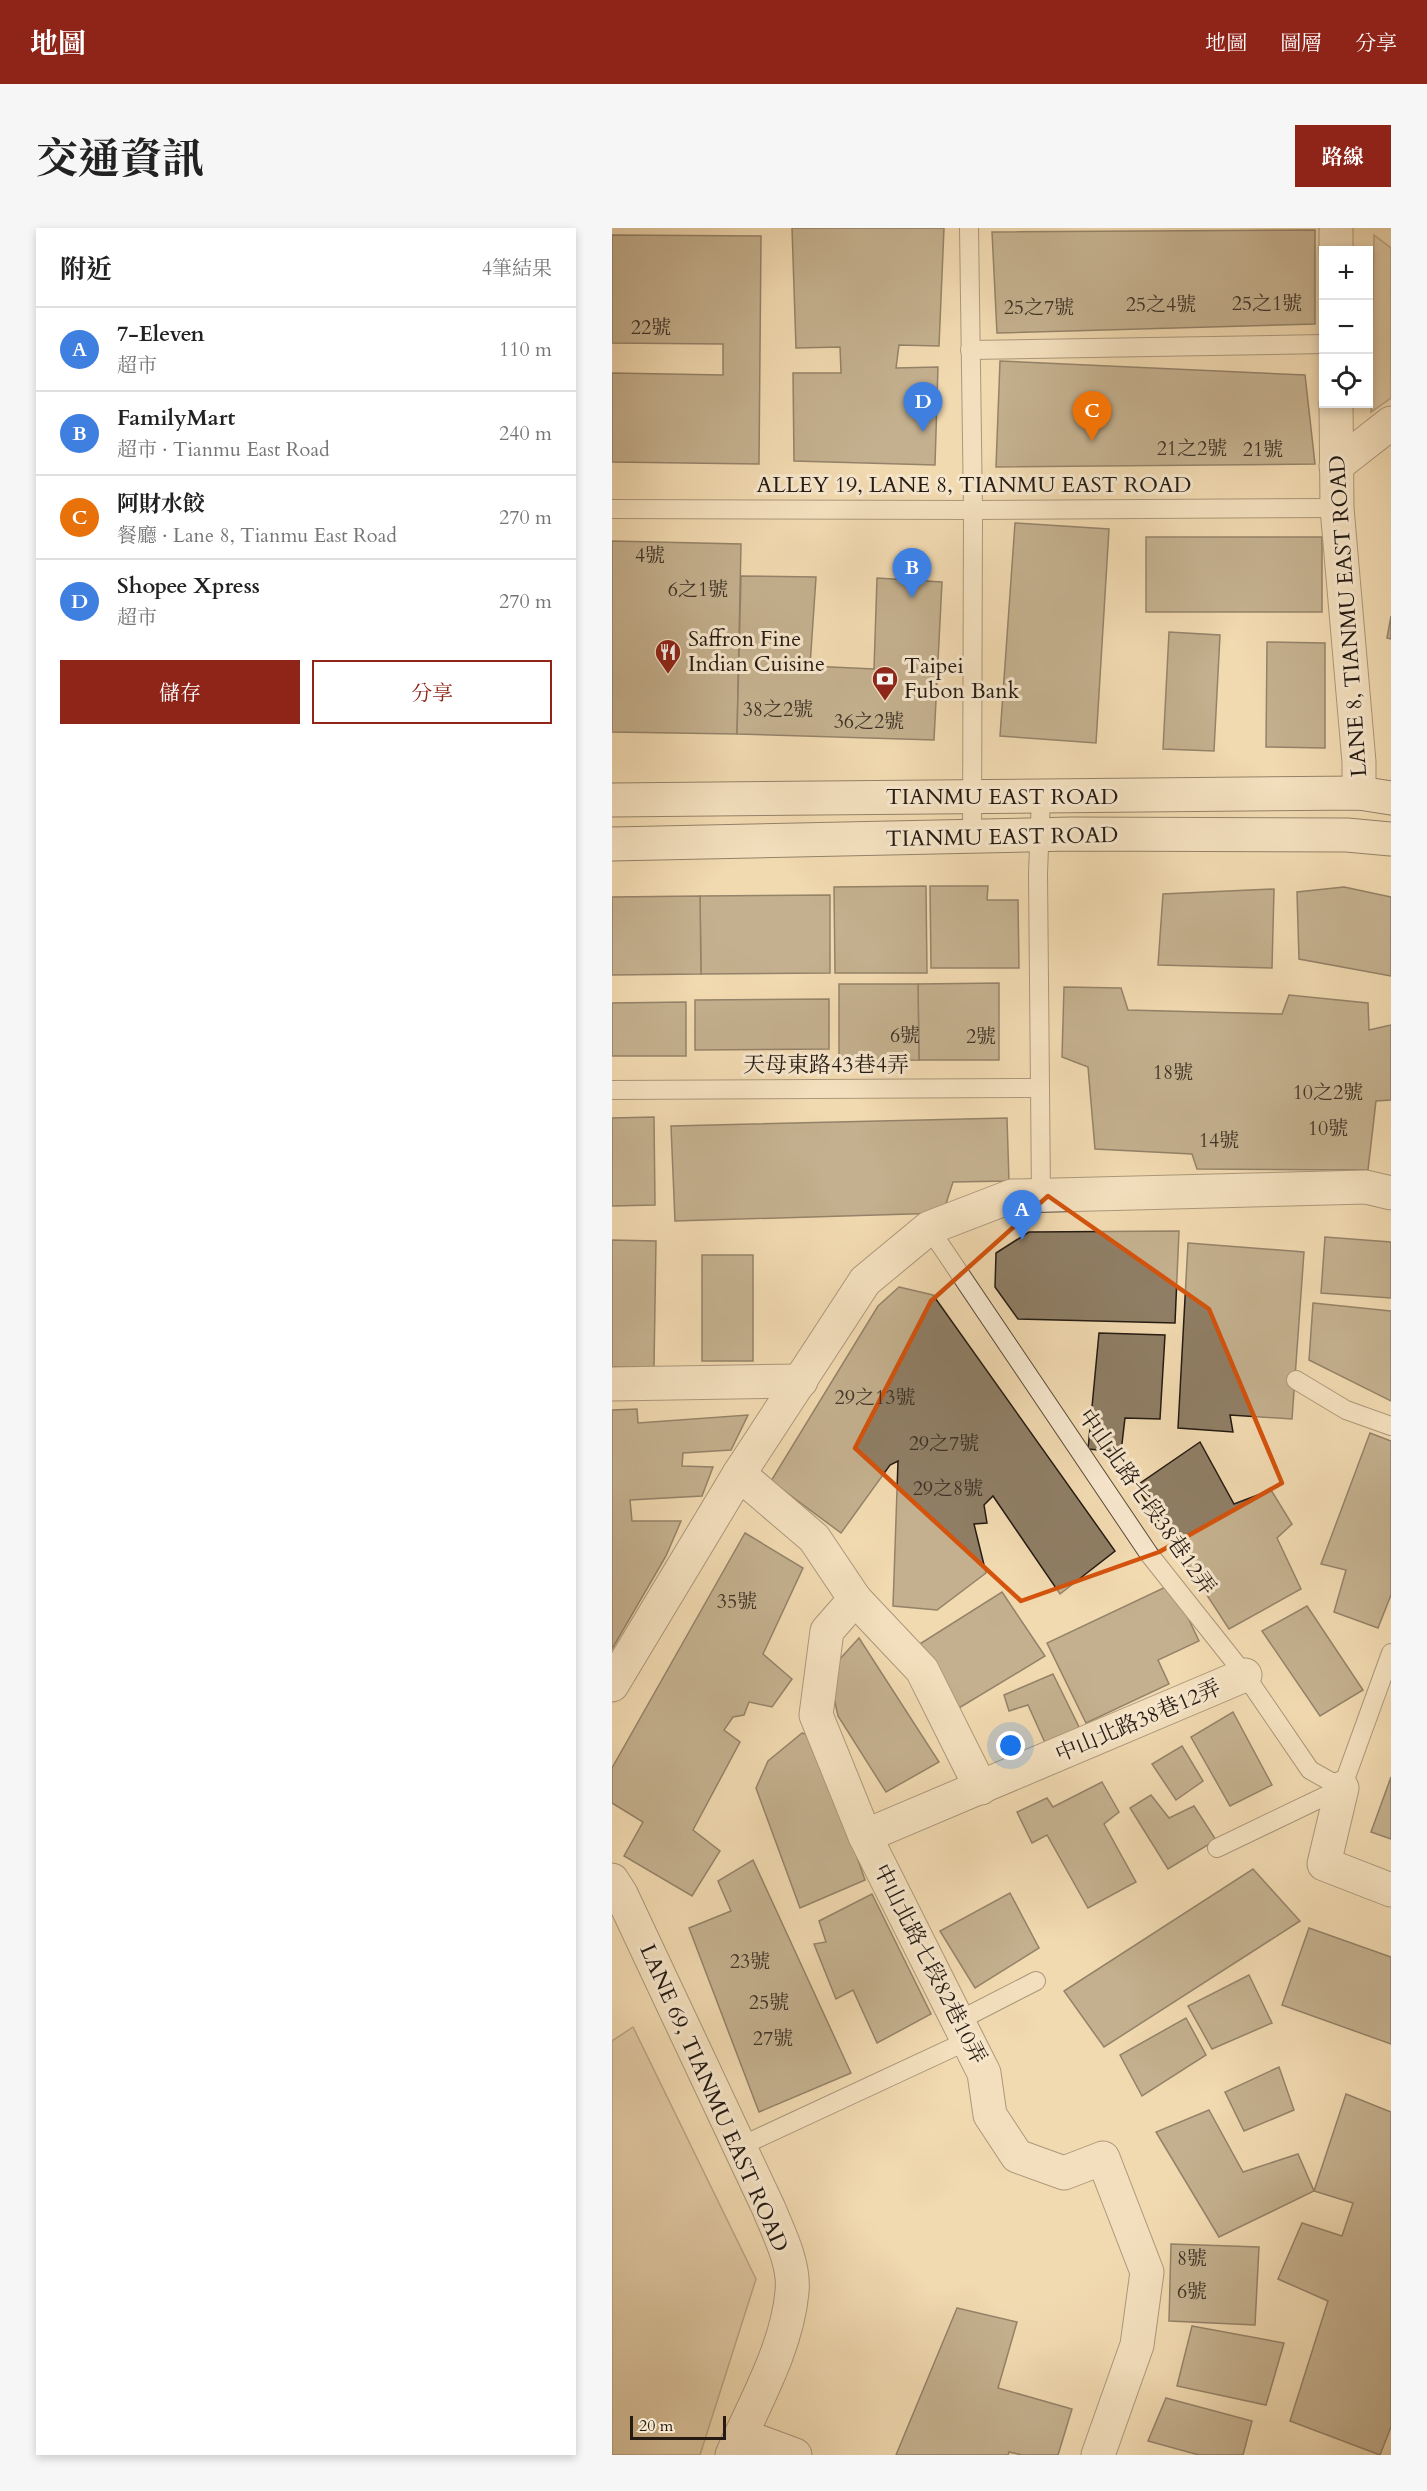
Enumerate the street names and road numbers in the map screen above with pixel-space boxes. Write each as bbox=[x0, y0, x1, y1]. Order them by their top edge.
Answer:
street label: LANE 8, TIANMU EAST ROAD bbox=[1322, 454, 1374, 778]
street label: ALLEY 19, LANE 8, TIANMU EAST ROAD bbox=[757, 470, 1191, 500]
street label: TIANMU EAST ROAD bbox=[886, 782, 1118, 812]
street label: TIANMU EAST ROAD bbox=[885, 820, 1119, 854]
street label: 天母東路43巷4弄 bbox=[743, 1050, 909, 1080]
street label: 中山北路七段38巷12弄 bbox=[1071, 1403, 1223, 1601]
street label: 中山北路38巷12弄 bbox=[1051, 1673, 1225, 1769]
street label: 中山北路七段82巷10弄 bbox=[866, 1859, 994, 2069]
street label: LANE 69, TIANMU EAST ROAD bbox=[632, 1939, 796, 2257]

